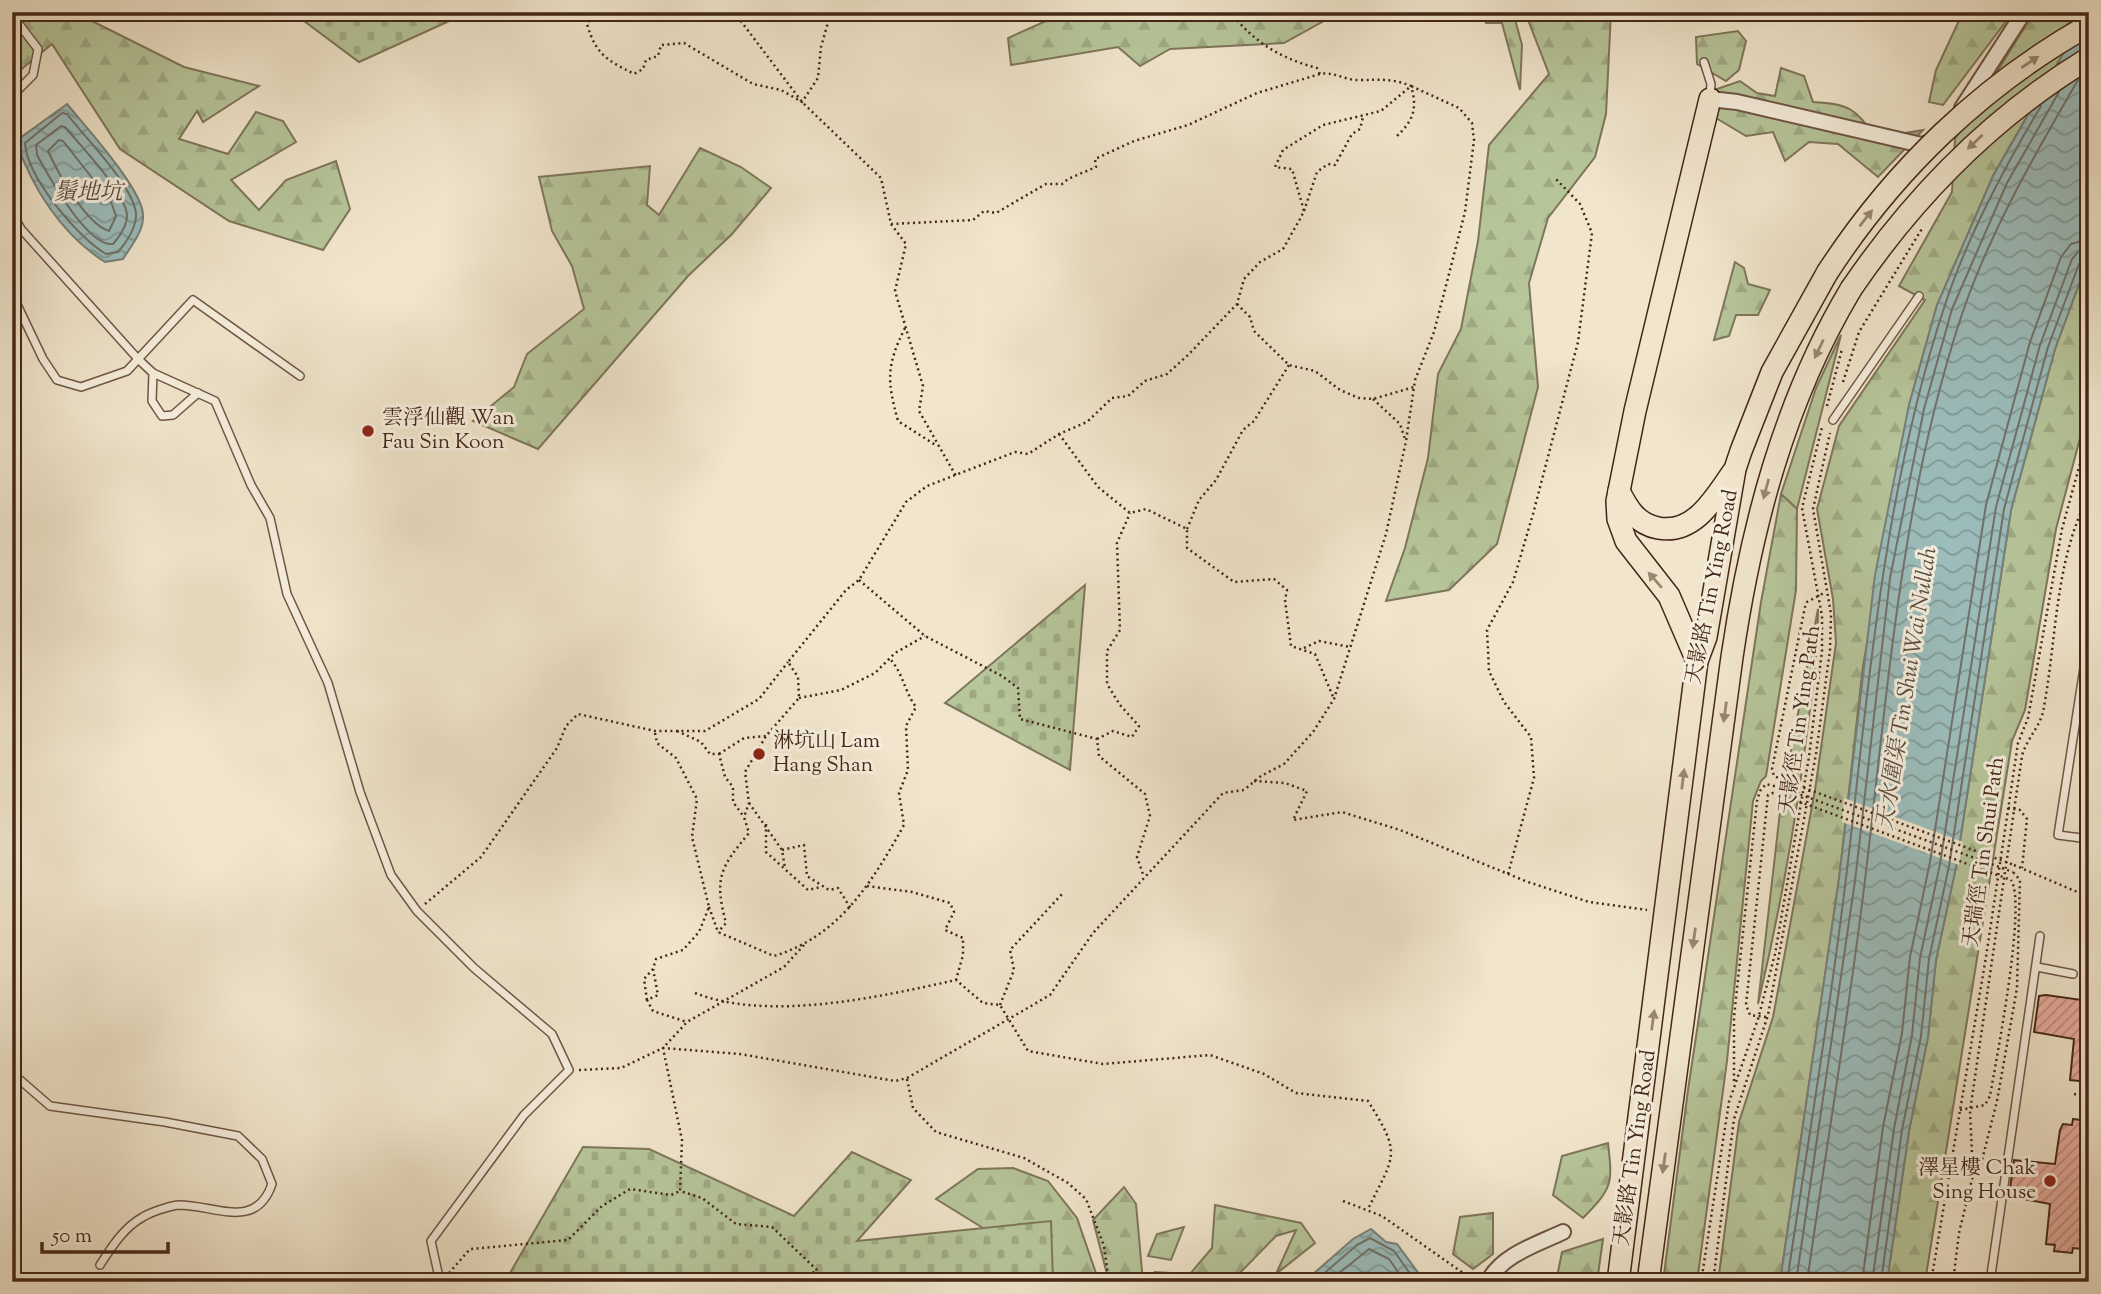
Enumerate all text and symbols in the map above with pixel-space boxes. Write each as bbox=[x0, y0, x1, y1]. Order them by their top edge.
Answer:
one-way arrow bbox=[2020, 55, 2040, 68]
one-way arrow bbox=[1967, 134, 1984, 150]
water label: 鬚地坑 bbox=[54, 177, 126, 210]
one-way arrow bbox=[1858, 209, 1873, 227]
one-way arrow bbox=[1813, 339, 1825, 359]
place label: 雲浮仙觀 Wan Fau Sin Koon bbox=[382, 404, 515, 458]
marker: 雲浮仙觀 Wan Fau Sin Koon bbox=[360, 423, 376, 439]
one-way arrow bbox=[1760, 478, 1771, 500]
street label: 天影路 Tin Ying Road bbox=[1679, 487, 1747, 687]
water label: 天水圍渠 Tin Shui Wai Nullah bbox=[1869, 545, 1947, 833]
one-way arrow bbox=[1647, 571, 1663, 589]
street label: 天影徑 Tin Ying Path bbox=[1773, 623, 1829, 817]
one-way arrow bbox=[1719, 701, 1730, 723]
place label: 淋坑山 Lam Hang Shan bbox=[773, 727, 880, 781]
marker: 淋坑山 Lam Hang Shan bbox=[751, 746, 767, 762]
street label: 天瑞徑 Tin Shui Path bbox=[1957, 755, 2013, 949]
one-way arrow bbox=[1677, 768, 1688, 790]
one-way arrow bbox=[1688, 927, 1699, 949]
one-way arrow bbox=[1647, 1009, 1658, 1031]
street label: 天影路 Tin Ying Road bbox=[1607, 1048, 1665, 1248]
one-way arrow bbox=[1658, 1152, 1669, 1174]
place label: 澤星樓 Chak Sing House bbox=[1918, 1154, 2037, 1208]
marker: 澤星樓 Chak Sing House bbox=[2042, 1173, 2058, 1189]
scale bar bbox=[42, 1210, 168, 1254]
text: 50 m bbox=[51, 1222, 92, 1252]

